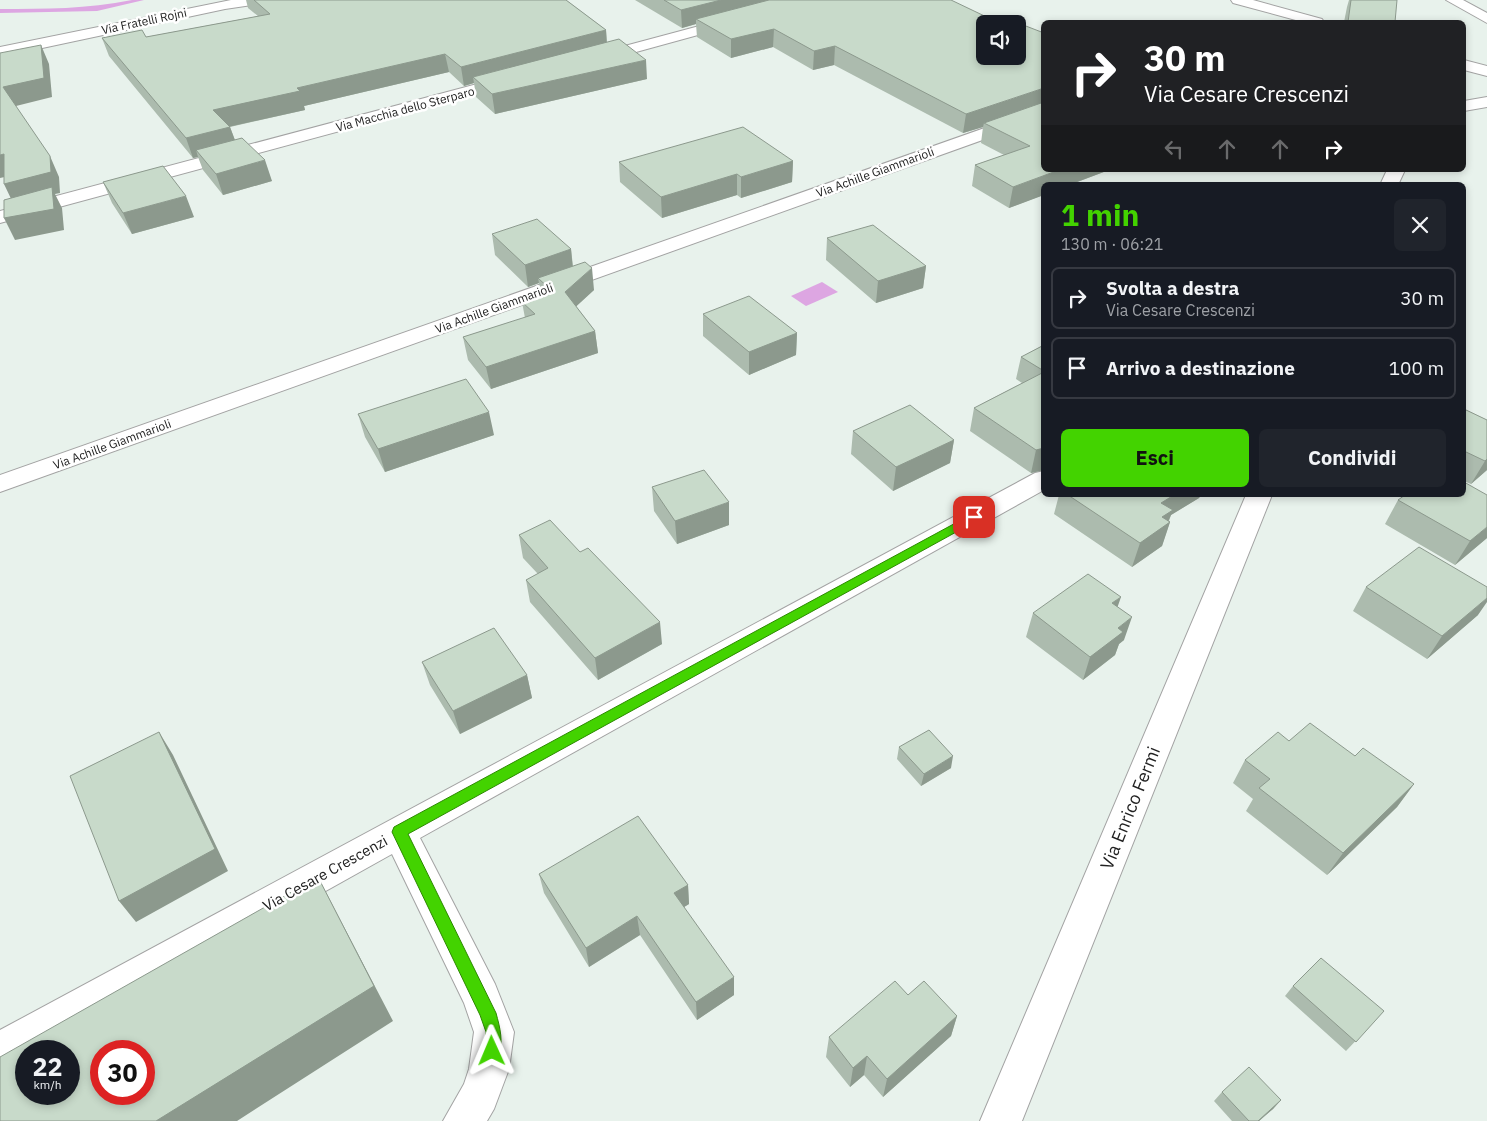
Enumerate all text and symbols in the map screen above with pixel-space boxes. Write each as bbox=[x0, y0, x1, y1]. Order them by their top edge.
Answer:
street label: Via Fratelli Rojni bbox=[100, 5, 188, 37]
map controls bbox=[976, 15, 1026, 65]
button: sound bbox=[976, 15, 1026, 65]
text: 30 m bbox=[1144, 35, 1226, 81]
icon: right bbox=[1061, 40, 1126, 105]
text: Via Cesare Crescenzi bbox=[1144, 79, 1349, 108]
street label: Via Macchia dello Sterparo bbox=[334, 83, 476, 135]
icon: left bbox=[1160, 135, 1188, 163]
icon: ahead bbox=[1213, 135, 1241, 163]
icon: ahead bbox=[1266, 135, 1294, 163]
icon: right bbox=[1319, 135, 1347, 163]
street label: Via Achille Giammarioli bbox=[814, 144, 936, 200]
text: 1 min bbox=[1061, 195, 1139, 234]
button: close bbox=[1394, 199, 1446, 251]
text: 130 m · 06:21 bbox=[1061, 234, 1163, 254]
text: Svolta a destra bbox=[1106, 276, 1239, 300]
street label: Via Achille Giammarioli bbox=[433, 280, 555, 336]
icon: right bbox=[1063, 284, 1091, 312]
text: 30 m bbox=[1400, 286, 1444, 310]
text: Via Cesare Crescenzi bbox=[1106, 300, 1255, 320]
icon: arrive bbox=[1063, 354, 1091, 382]
text: Arrivo a destinazione bbox=[1106, 356, 1295, 380]
text: 100 m bbox=[1389, 356, 1444, 380]
street label: Via Achille Giammarioli bbox=[51, 416, 173, 472]
button: Esci bbox=[1061, 429, 1249, 487]
button: Condividi bbox=[1259, 429, 1446, 487]
pin bbox=[953, 496, 995, 538]
icon: arrive bbox=[960, 503, 988, 531]
street label: Via Enrico Fermi bbox=[1095, 743, 1165, 873]
street label: Via Cesare Crescenzi bbox=[259, 831, 391, 915]
position arrow bbox=[465, 1024, 517, 1076]
speed limit sign: 30 bbox=[90, 1040, 155, 1105]
text: 22 bbox=[32, 1050, 63, 1083]
text: km/h bbox=[33, 1077, 62, 1092]

